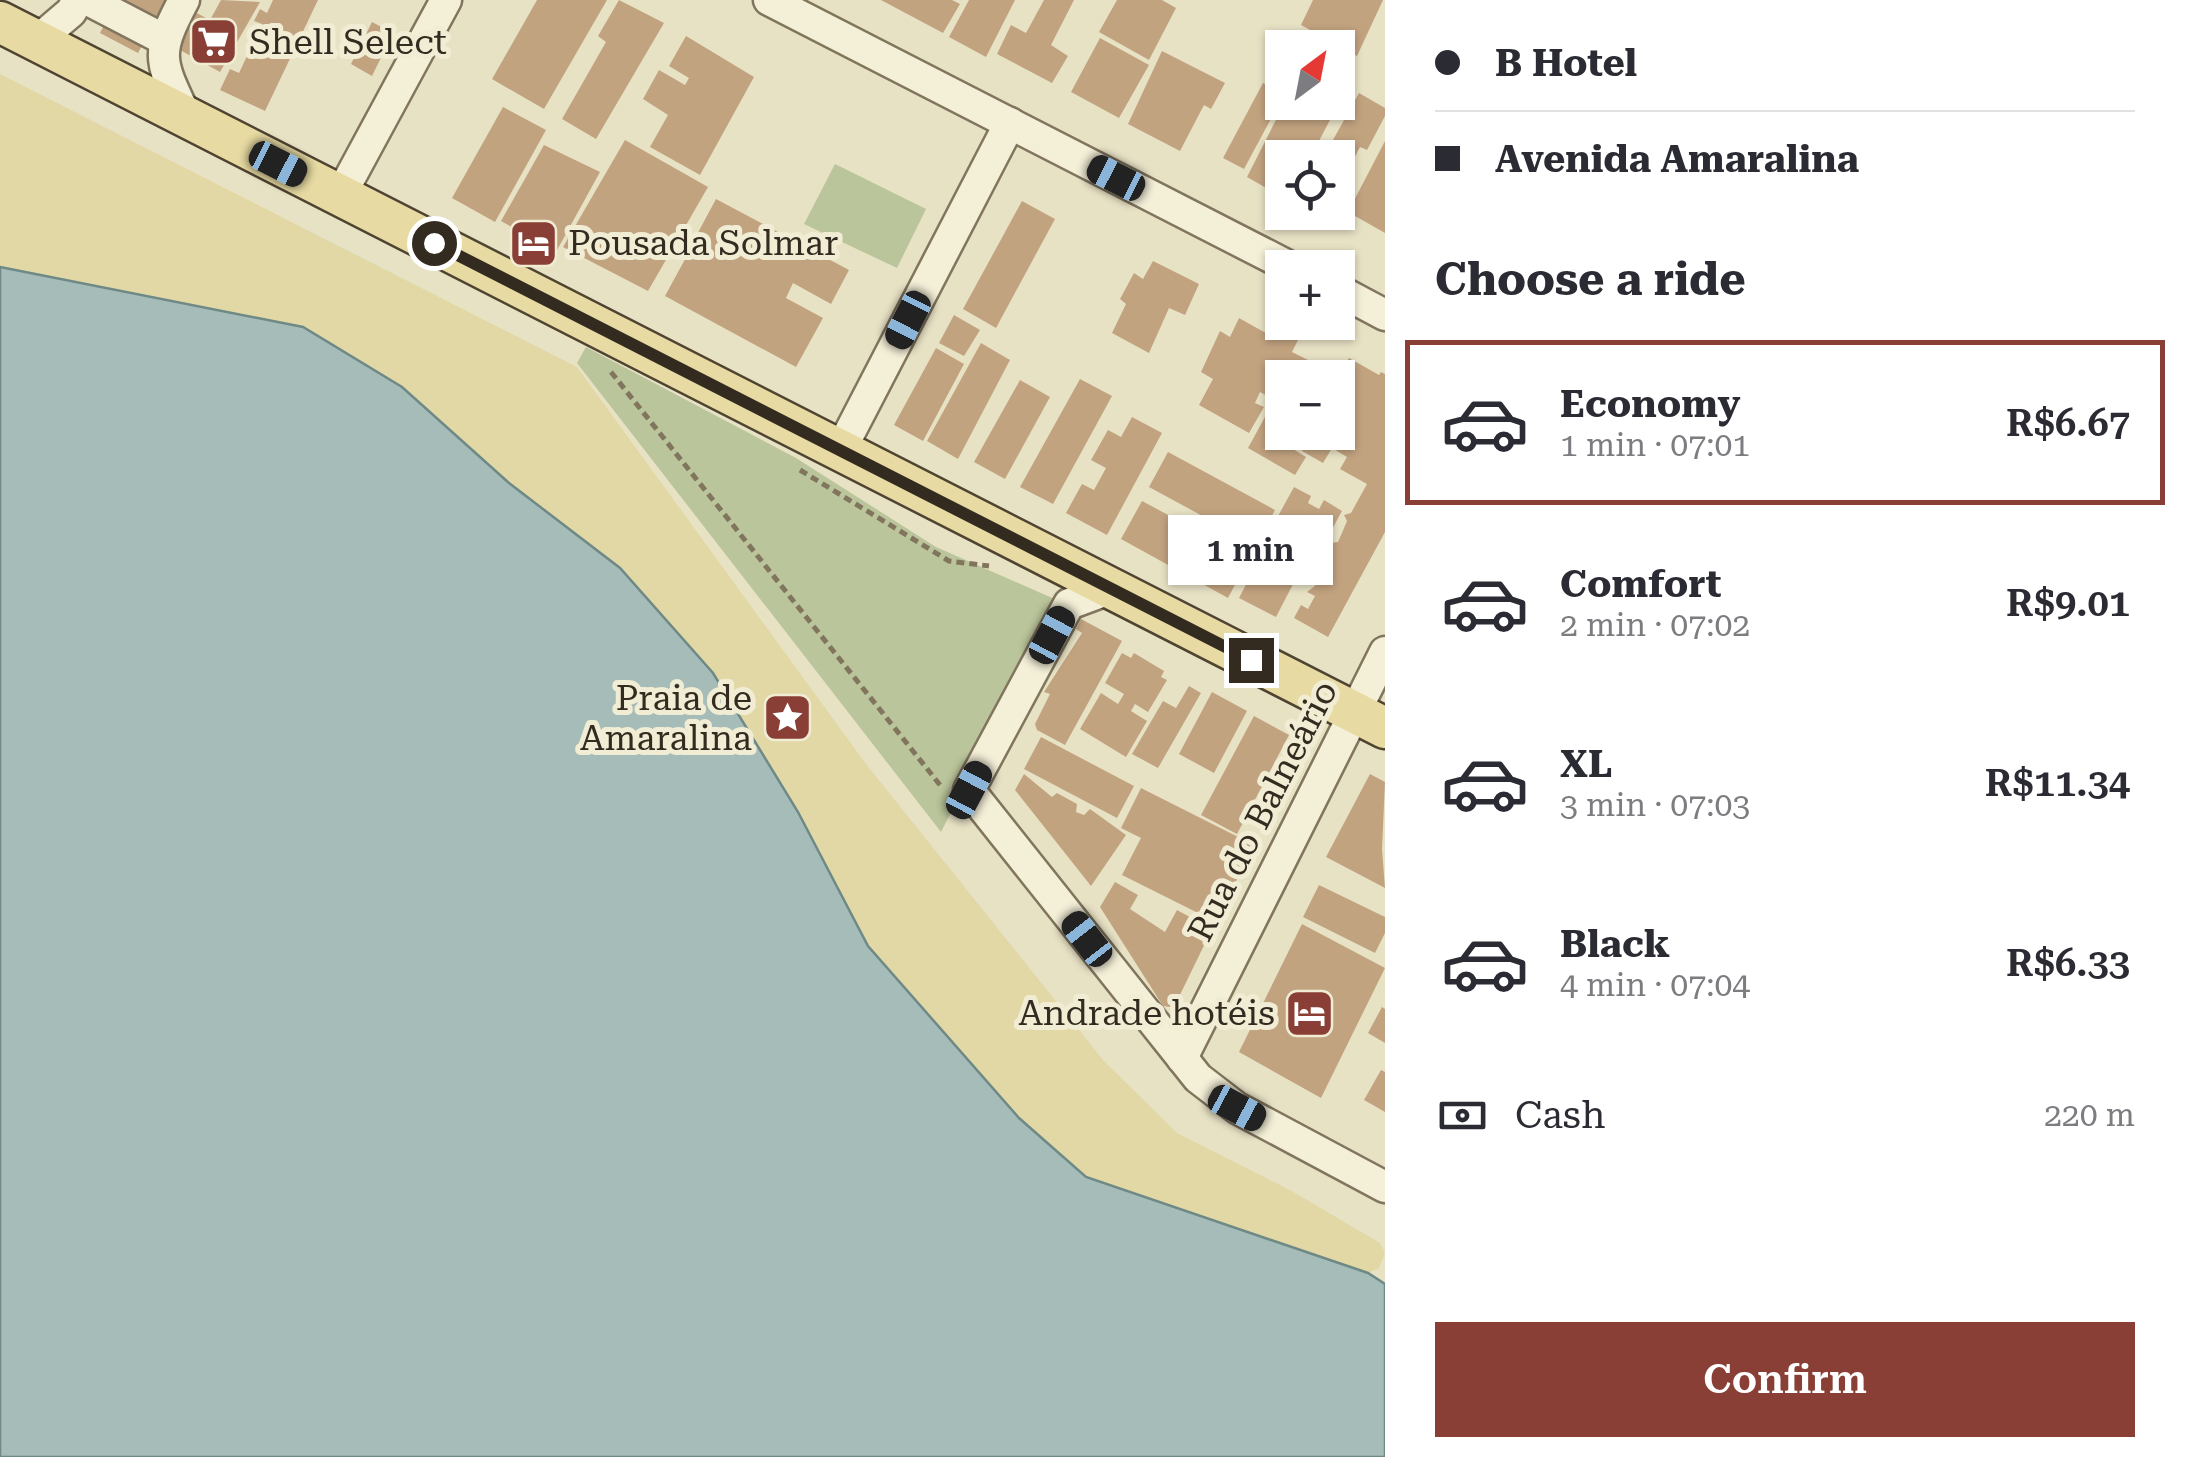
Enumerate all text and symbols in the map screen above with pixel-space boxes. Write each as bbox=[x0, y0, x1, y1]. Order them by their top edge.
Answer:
supermarket icon: Shell Select bbox=[188, 16, 240, 68]
place label: Shell Select bbox=[249, 22, 447, 63]
north arrow bbox=[1265, 30, 1355, 120]
map controls bbox=[1265, 30, 1355, 450]
text: B Hotel bbox=[1495, 41, 1637, 85]
car bbox=[244, 137, 312, 191]
text: Avenida Amaralina bbox=[1495, 137, 1859, 181]
button: locate bbox=[1265, 140, 1355, 230]
car bbox=[1082, 151, 1150, 205]
hotel icon: Pousada Solmar bbox=[507, 217, 559, 269]
route start bbox=[412, 221, 457, 266]
place label: Pousada Solmar bbox=[568, 223, 838, 264]
button: + bbox=[1265, 250, 1355, 340]
text: Choose a ride bbox=[1435, 253, 1746, 306]
car bbox=[881, 286, 935, 354]
button: − bbox=[1265, 360, 1355, 450]
icon: car bbox=[1440, 378, 1530, 468]
text: Economy bbox=[1560, 382, 1740, 426]
text: R$6.67 bbox=[2006, 401, 2130, 445]
text: 1 min · 07:01 bbox=[1560, 426, 1750, 464]
callout: 1 min bbox=[1168, 515, 1334, 585]
text: 1 min bbox=[1206, 531, 1295, 569]
icon: car bbox=[1440, 558, 1530, 648]
text: Comfort bbox=[1560, 562, 1721, 606]
text: R$9.01 bbox=[2006, 581, 2130, 625]
car bbox=[1025, 601, 1079, 669]
text: 2 min · 07:02 bbox=[1560, 606, 1750, 644]
route end bbox=[1229, 638, 1274, 683]
street label: Rua do Balneário bbox=[1180, 674, 1346, 948]
place label: Praia de Amaralina bbox=[580, 678, 752, 759]
place icon: Praia de Amaralina bbox=[761, 692, 813, 744]
icon: car bbox=[1440, 738, 1530, 828]
text: XL bbox=[1560, 742, 1612, 786]
car bbox=[942, 756, 996, 824]
text: R$11.34 bbox=[1985, 761, 2130, 805]
text: 3 min · 07:03 bbox=[1560, 786, 1750, 824]
car bbox=[1057, 906, 1117, 972]
icon: car bbox=[1440, 918, 1530, 1008]
text: Black bbox=[1560, 922, 1670, 966]
text: R$6.33 bbox=[2006, 941, 2130, 985]
text: 4 min · 07:04 bbox=[1560, 966, 1750, 1004]
hotel icon: Andrade hotéis bbox=[1284, 987, 1336, 1039]
place label: Andrade hotéis bbox=[1018, 993, 1275, 1034]
car bbox=[1203, 1081, 1271, 1135]
icon: cash bbox=[1435, 1088, 1490, 1143]
text: Cash bbox=[1515, 1093, 1605, 1137]
text: 220 m bbox=[2044, 1096, 2135, 1134]
button: Confirm bbox=[1435, 1322, 2135, 1437]

